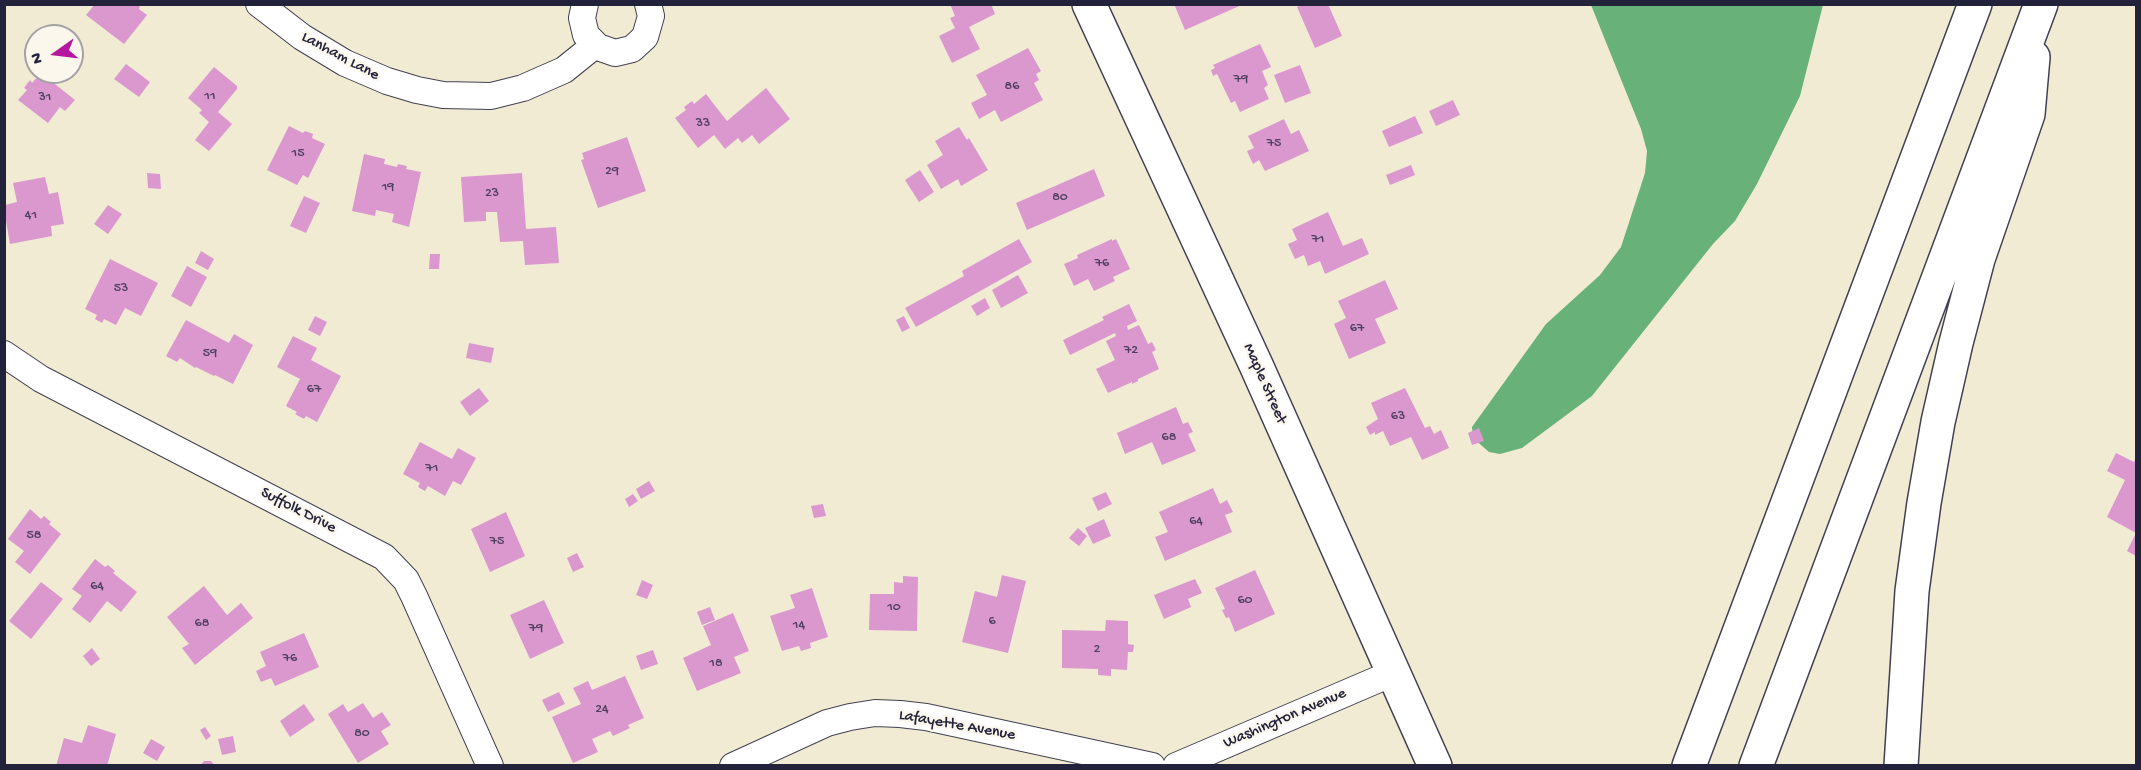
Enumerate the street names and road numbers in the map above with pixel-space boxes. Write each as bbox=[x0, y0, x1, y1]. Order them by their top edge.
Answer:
street label: Lanham Lane bbox=[298, 28, 382, 86]
street label: Maple Street bbox=[1238, 341, 1290, 427]
street label: Suffolk Drive bbox=[257, 484, 339, 538]
street label: Washington Avenue bbox=[1221, 684, 1349, 754]
street label: Lafayette Avenue bbox=[897, 706, 1017, 746]

